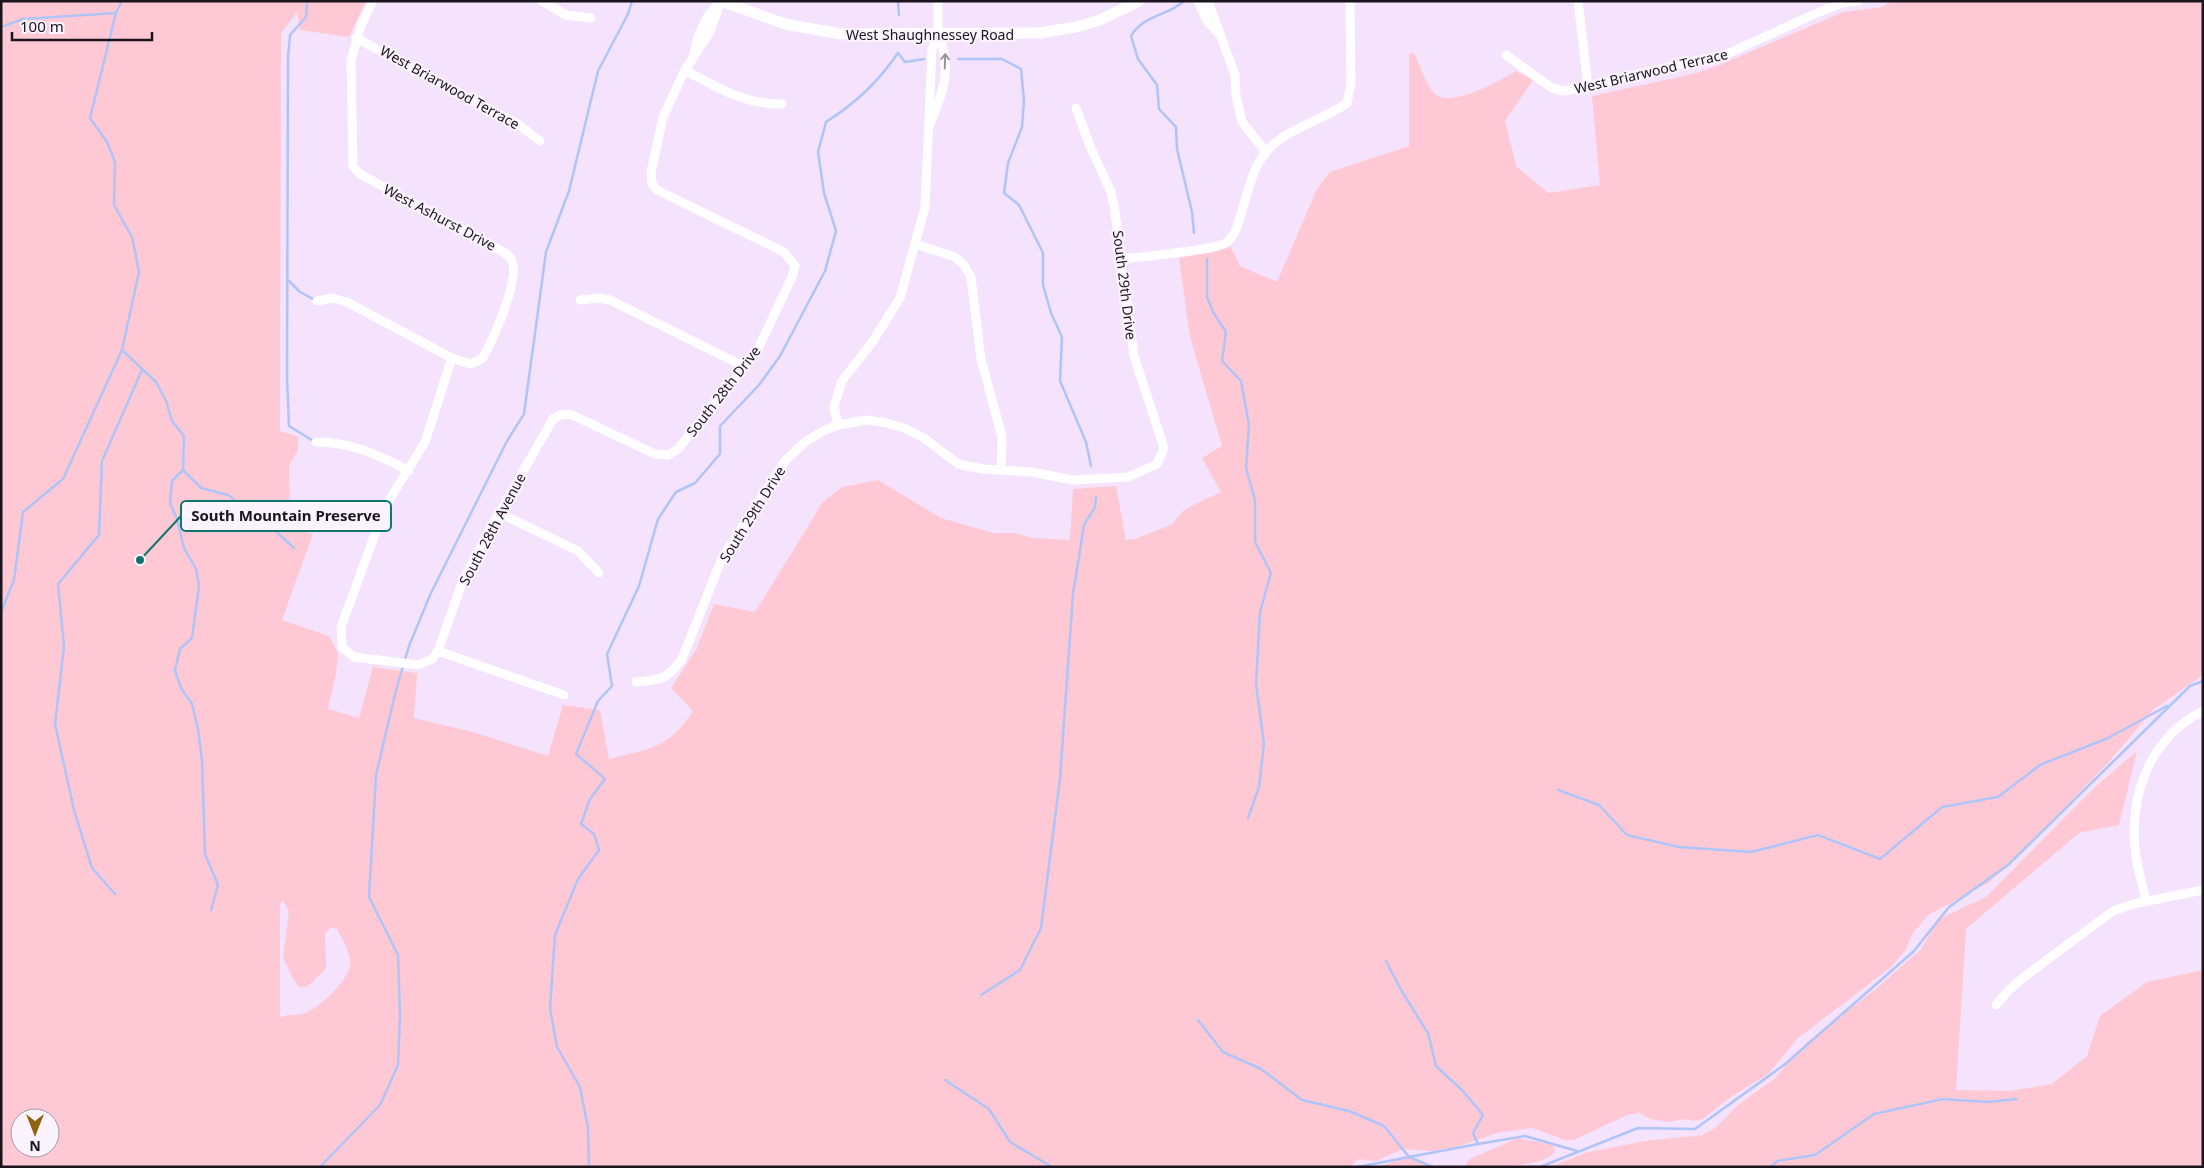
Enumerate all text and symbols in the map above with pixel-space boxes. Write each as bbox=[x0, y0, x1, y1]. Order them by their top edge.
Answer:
scale bar bbox=[12, 10, 152, 42]
text: 100 m bbox=[20, 16, 64, 36]
street label: West Shaughnessey Road bbox=[846, 25, 1014, 44]
street label: West Briarwood Terrace bbox=[377, 41, 523, 133]
street label: West Briarwood Terrace bbox=[1572, 44, 1730, 98]
one-way arrow bbox=[940, 53, 949, 69]
street label: West Ashurst Drive bbox=[380, 179, 500, 255]
street label: South 29th Drive bbox=[1109, 229, 1141, 341]
street label: South 28th Drive bbox=[682, 342, 764, 440]
street label: South 29th Drive bbox=[715, 462, 789, 566]
street label: South 28th Avenue bbox=[454, 469, 530, 588]
callout: South Mountain Preserve bbox=[181, 501, 391, 531]
text: South Mountain Preserve bbox=[191, 505, 381, 525]
north arrow bbox=[10, 1108, 60, 1158]
text: N bbox=[29, 1137, 41, 1156]

